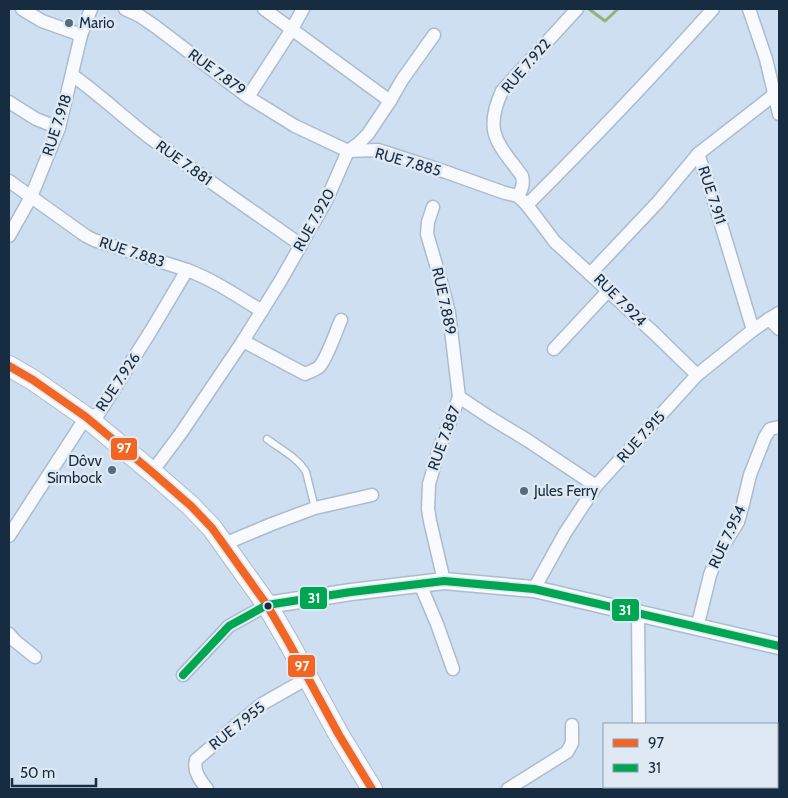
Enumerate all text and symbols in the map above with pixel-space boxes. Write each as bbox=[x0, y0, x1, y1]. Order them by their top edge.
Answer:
place label: Mario bbox=[79, 14, 114, 32]
marker: Mario bbox=[63, 17, 75, 29]
street label: RUE 7.922 bbox=[498, 35, 555, 97]
street label: RUE 7.879 bbox=[185, 45, 249, 99]
street label: RUE 7.918 bbox=[39, 92, 75, 158]
street label: RUE 7.881 bbox=[153, 137, 215, 189]
street label: RUE 7.885 bbox=[373, 144, 443, 180]
street label: RUE 7.911 bbox=[694, 164, 730, 226]
street label: RUE 7.920 bbox=[290, 186, 338, 254]
street label: RUE 7.883 bbox=[97, 233, 167, 271]
street label: RUE 7.889 bbox=[428, 266, 460, 336]
street label: RUE 7.924 bbox=[590, 270, 650, 330]
street label: RUE 7.926 bbox=[92, 349, 144, 415]
street label: RUE 7.887 bbox=[424, 403, 464, 473]
street label: RUE 7.915 bbox=[613, 407, 669, 467]
line badge: 97 bbox=[110, 437, 138, 461]
text: 97 bbox=[116, 439, 132, 457]
place label: Dôvv Simbock bbox=[47, 452, 103, 487]
marker: Dôvv Simbock bbox=[106, 464, 118, 476]
place label: Jules Ferry bbox=[533, 482, 599, 500]
marker: Jules Ferry bbox=[518, 485, 530, 497]
street label: RUE 7.954 bbox=[705, 503, 749, 571]
line badge: 31 bbox=[299, 586, 328, 610]
text: 31 bbox=[308, 589, 320, 607]
line badge: 31 bbox=[611, 598, 640, 622]
unlabelled marker bbox=[263, 601, 273, 611]
text: 31 bbox=[619, 601, 631, 619]
line badge: 97 bbox=[287, 654, 316, 678]
text: 97 bbox=[294, 657, 310, 675]
street label: RUE 7.955 bbox=[206, 698, 268, 754]
legend bbox=[603, 723, 778, 788]
text: 97 bbox=[648, 734, 665, 752]
scale bar bbox=[12, 756, 96, 788]
text: 31 bbox=[648, 759, 661, 777]
text: 50 m bbox=[20, 764, 55, 782]

